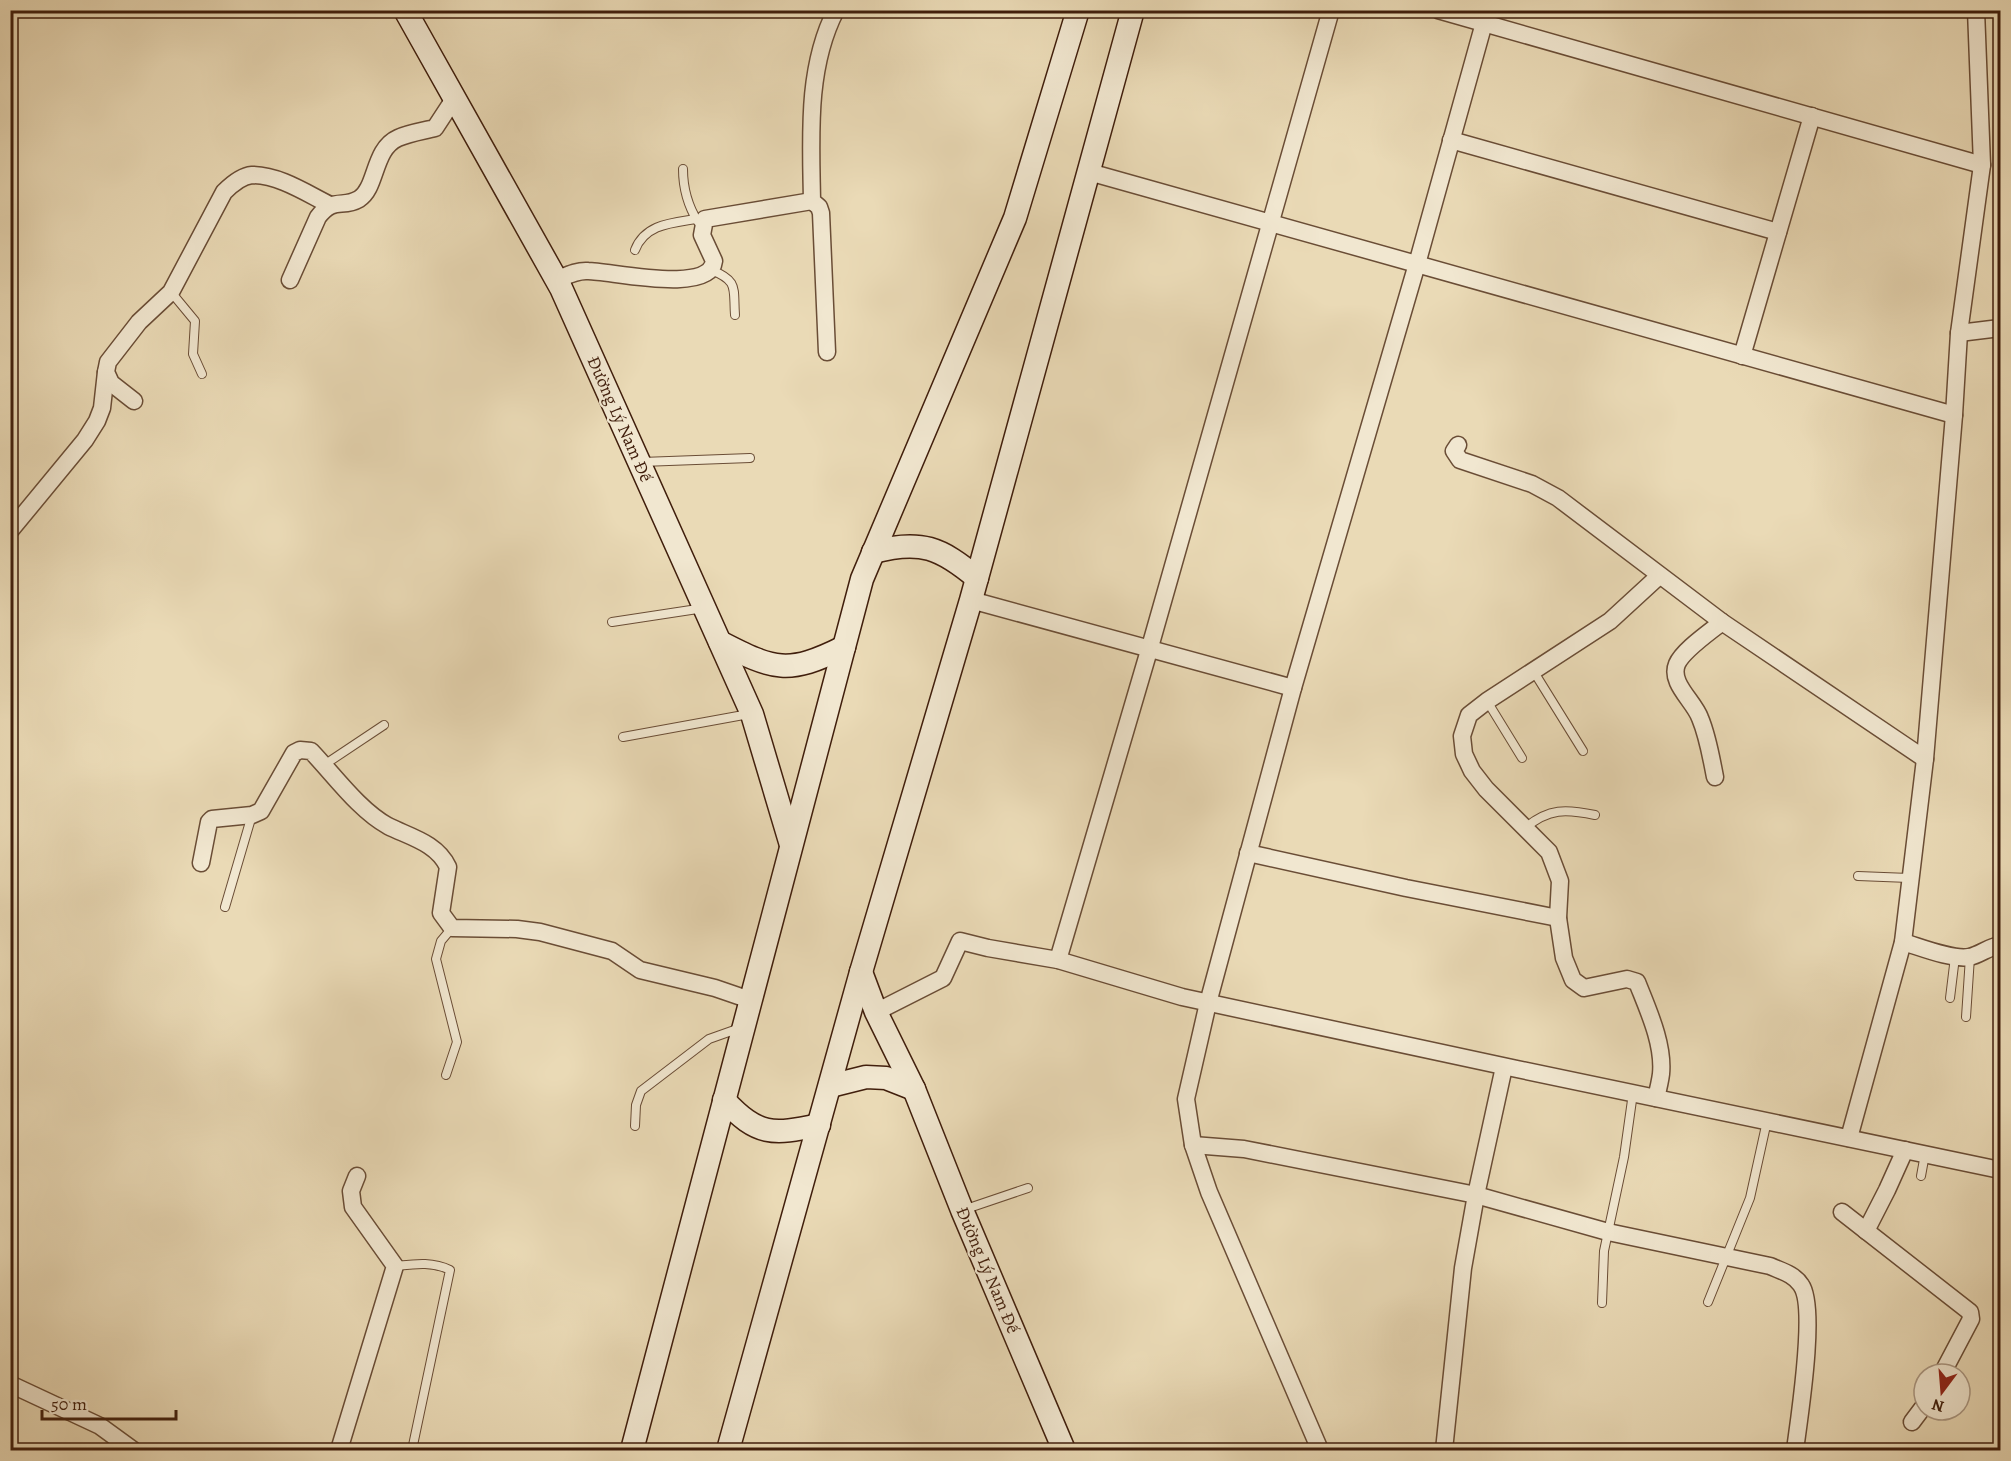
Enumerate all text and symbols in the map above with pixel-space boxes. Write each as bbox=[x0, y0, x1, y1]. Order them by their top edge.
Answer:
street label: Đường Lý Nam Đế bbox=[581, 352, 659, 486]
street label: Đường Lý Nam Đế bbox=[950, 1203, 1026, 1337]
north arrow bbox=[1912, 1362, 1972, 1422]
scale bar bbox=[42, 1383, 176, 1421]
text: 50 m bbox=[51, 1392, 87, 1416]
text: N bbox=[1929, 1393, 1947, 1418]

